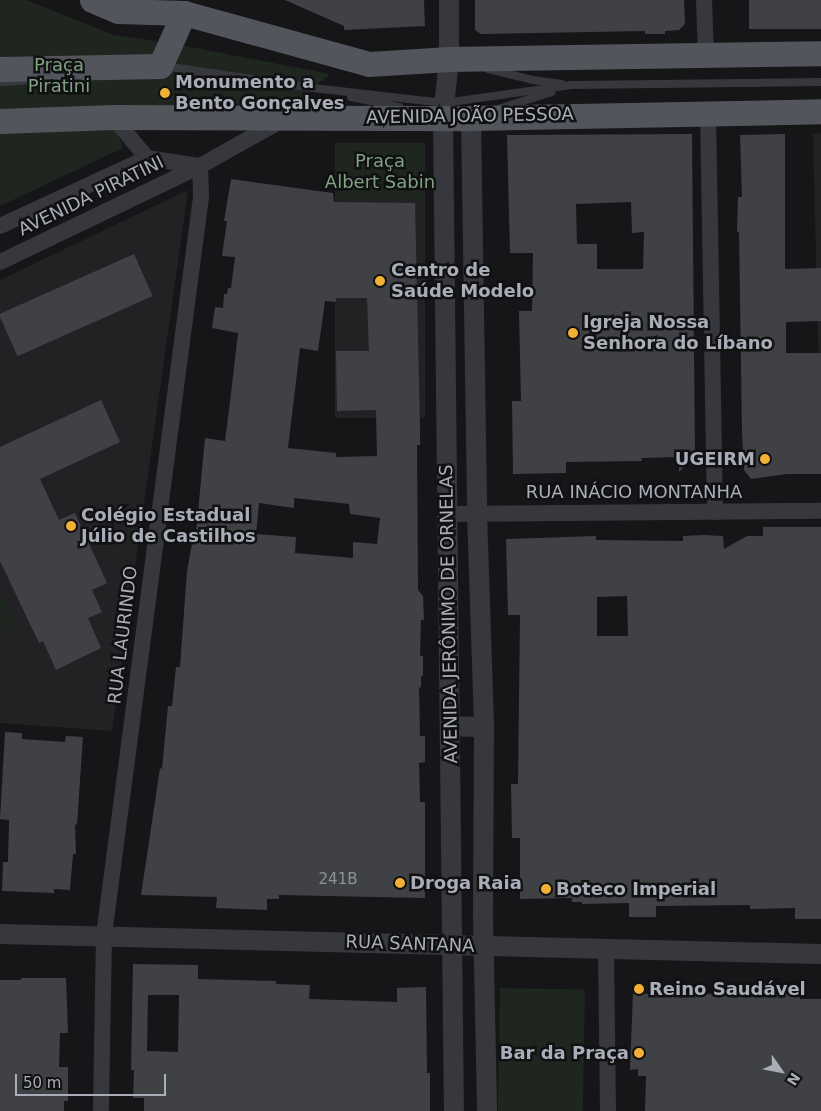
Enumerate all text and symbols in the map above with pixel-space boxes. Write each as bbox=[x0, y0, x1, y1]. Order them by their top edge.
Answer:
park label: Praça Piratini bbox=[28, 55, 90, 98]
place label: Monumento a Bento Gonçalves bbox=[175, 72, 345, 115]
marker: Monumento a Bento Gonçalves bbox=[159, 87, 171, 99]
street label: AVENIDA JOÃO PESSOA bbox=[366, 103, 574, 129]
street label: AVENIDA PIRATINI bbox=[15, 151, 167, 241]
park label: Praça Albert Sabin bbox=[325, 151, 435, 193]
place label: Centro de Saúde Modelo bbox=[391, 260, 534, 302]
marker: Centro de Saúde Modelo bbox=[373, 274, 387, 288]
place label: Igreja Nossa Senhora do Líbano bbox=[583, 312, 773, 354]
marker: Igreja Nossa Senhora do Líbano bbox=[567, 327, 579, 339]
place label: UGEIRM bbox=[675, 448, 755, 470]
marker: UGEIRM bbox=[759, 453, 771, 465]
street label: AVENIDA JERÔNIMO DE ORNELAS bbox=[436, 464, 462, 764]
street label: RUA INÁCIO MONTANHA bbox=[526, 481, 742, 503]
place label: Colégio Estadual Júlio de Castilhos bbox=[81, 505, 256, 548]
marker: Colégio Estadual Júlio de Castilhos bbox=[65, 520, 77, 532]
street label: RUA LAURINDO bbox=[104, 565, 142, 705]
house number: 241B bbox=[319, 871, 357, 889]
place label: Droga Raia bbox=[410, 872, 522, 894]
marker: Droga Raia bbox=[394, 877, 406, 889]
place label: Boteco Imperial bbox=[556, 878, 716, 900]
marker: Boteco Imperial bbox=[540, 883, 552, 895]
street label: RUA SANTANA bbox=[345, 931, 475, 957]
place label: Reino Saudável bbox=[649, 978, 806, 1000]
marker: Reino Saudável bbox=[633, 983, 645, 995]
place label: Bar da Praça bbox=[500, 1042, 629, 1064]
north arrow bbox=[756, 1046, 806, 1096]
marker: Bar da Praça bbox=[633, 1047, 645, 1059]
scale bar bbox=[18, 1064, 169, 1096]
text: N bbox=[784, 1070, 803, 1088]
text: 50 m bbox=[23, 1074, 61, 1092]

